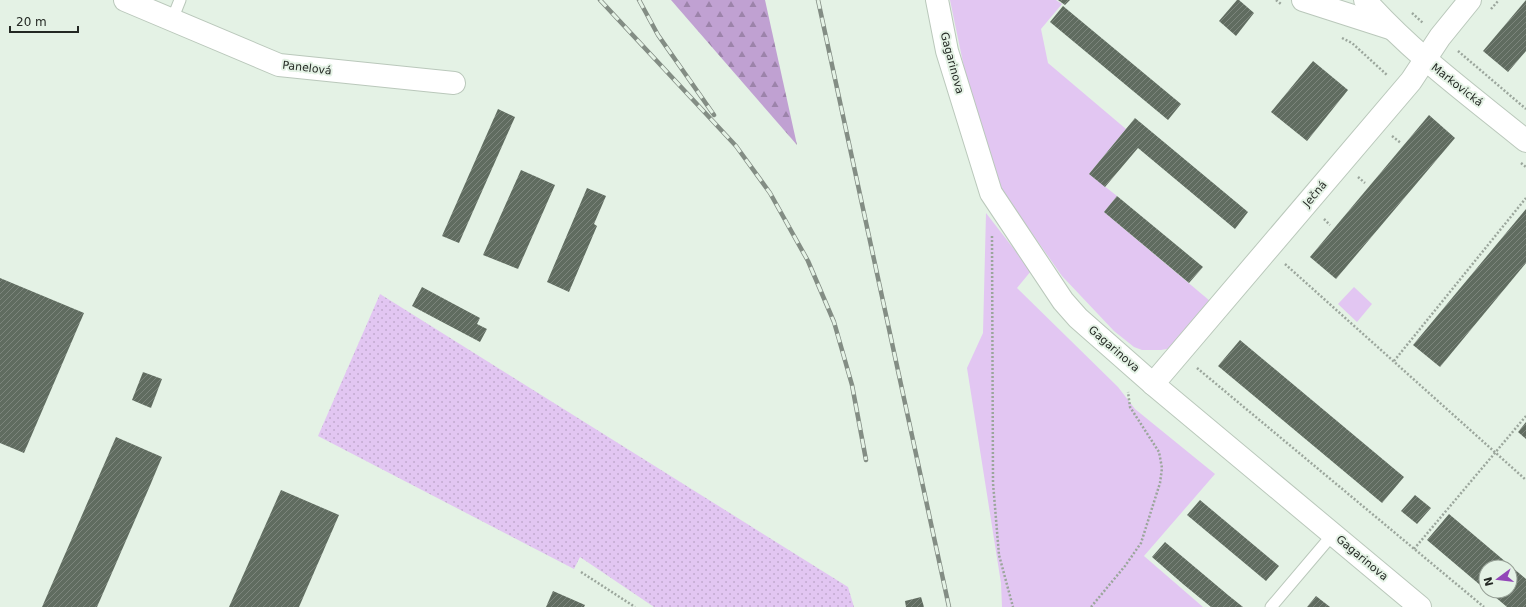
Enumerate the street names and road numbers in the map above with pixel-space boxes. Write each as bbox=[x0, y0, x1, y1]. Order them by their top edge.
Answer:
street label: Gagarinova bbox=[937, 31, 967, 95]
street label: Panelová bbox=[282, 59, 332, 77]
street label: Markovická bbox=[1429, 61, 1485, 109]
street label: Ječná bbox=[1300, 178, 1330, 210]
street label: Gagarinova bbox=[1086, 323, 1142, 375]
street label: Gagarinova bbox=[1333, 533, 1391, 583]

